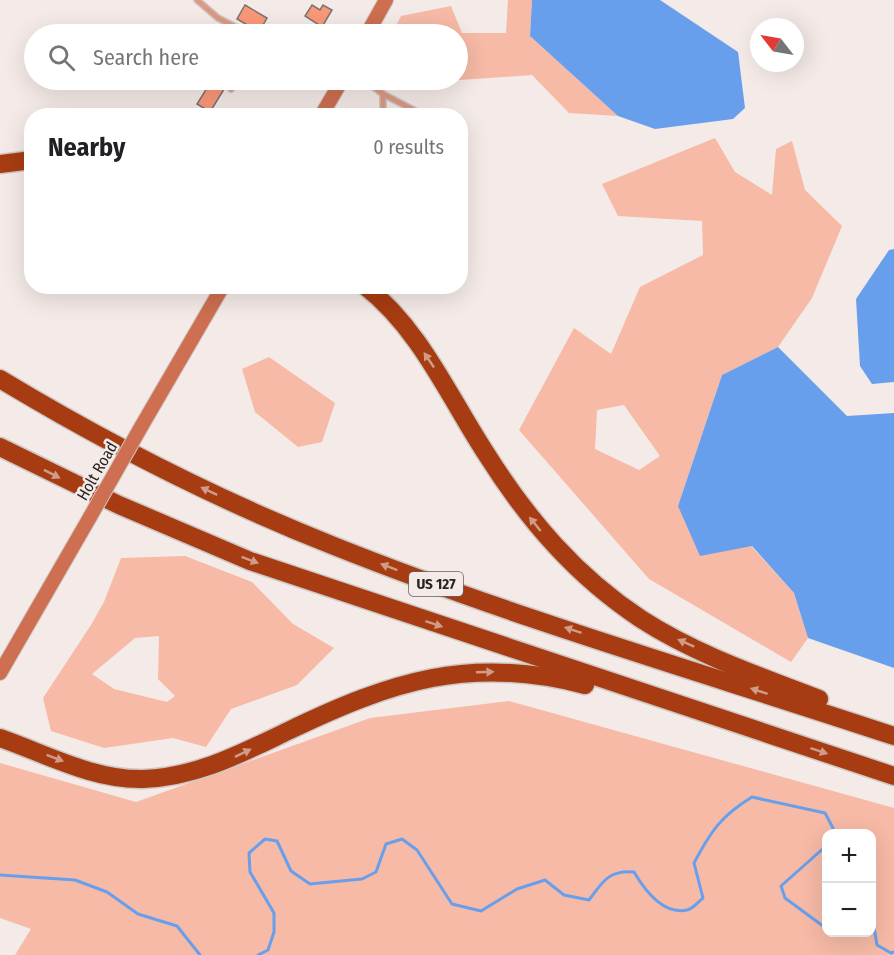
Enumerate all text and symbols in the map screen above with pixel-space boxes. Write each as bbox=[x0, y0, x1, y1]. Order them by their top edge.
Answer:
north arrow bbox=[750, 18, 804, 72]
search box bbox=[24, 24, 468, 90]
icon: search bbox=[45, 41, 78, 74]
text: Search here bbox=[93, 44, 199, 71]
text: Nearby bbox=[48, 132, 125, 163]
text: 0 results bbox=[373, 135, 444, 159]
one-way arrow bbox=[423, 352, 435, 368]
street label: Holt Road bbox=[73, 438, 121, 504]
one-way arrow bbox=[44, 469, 61, 479]
one-way arrow bbox=[200, 486, 218, 496]
one-way arrow bbox=[529, 516, 541, 531]
one-way arrow bbox=[241, 556, 259, 566]
one-way arrow bbox=[380, 562, 398, 571]
road number: US 127 bbox=[409, 572, 463, 596]
one-way arrow bbox=[425, 620, 443, 629]
one-way arrow bbox=[564, 625, 582, 635]
one-way arrow bbox=[678, 639, 695, 648]
one-way arrow bbox=[475, 667, 494, 677]
one-way arrow bbox=[750, 686, 768, 695]
one-way arrow bbox=[810, 747, 828, 756]
one-way arrow bbox=[234, 749, 251, 758]
one-way arrow bbox=[46, 754, 64, 763]
map controls bbox=[822, 829, 876, 937]
button: + bbox=[822, 829, 876, 883]
button: − bbox=[822, 883, 876, 937]

